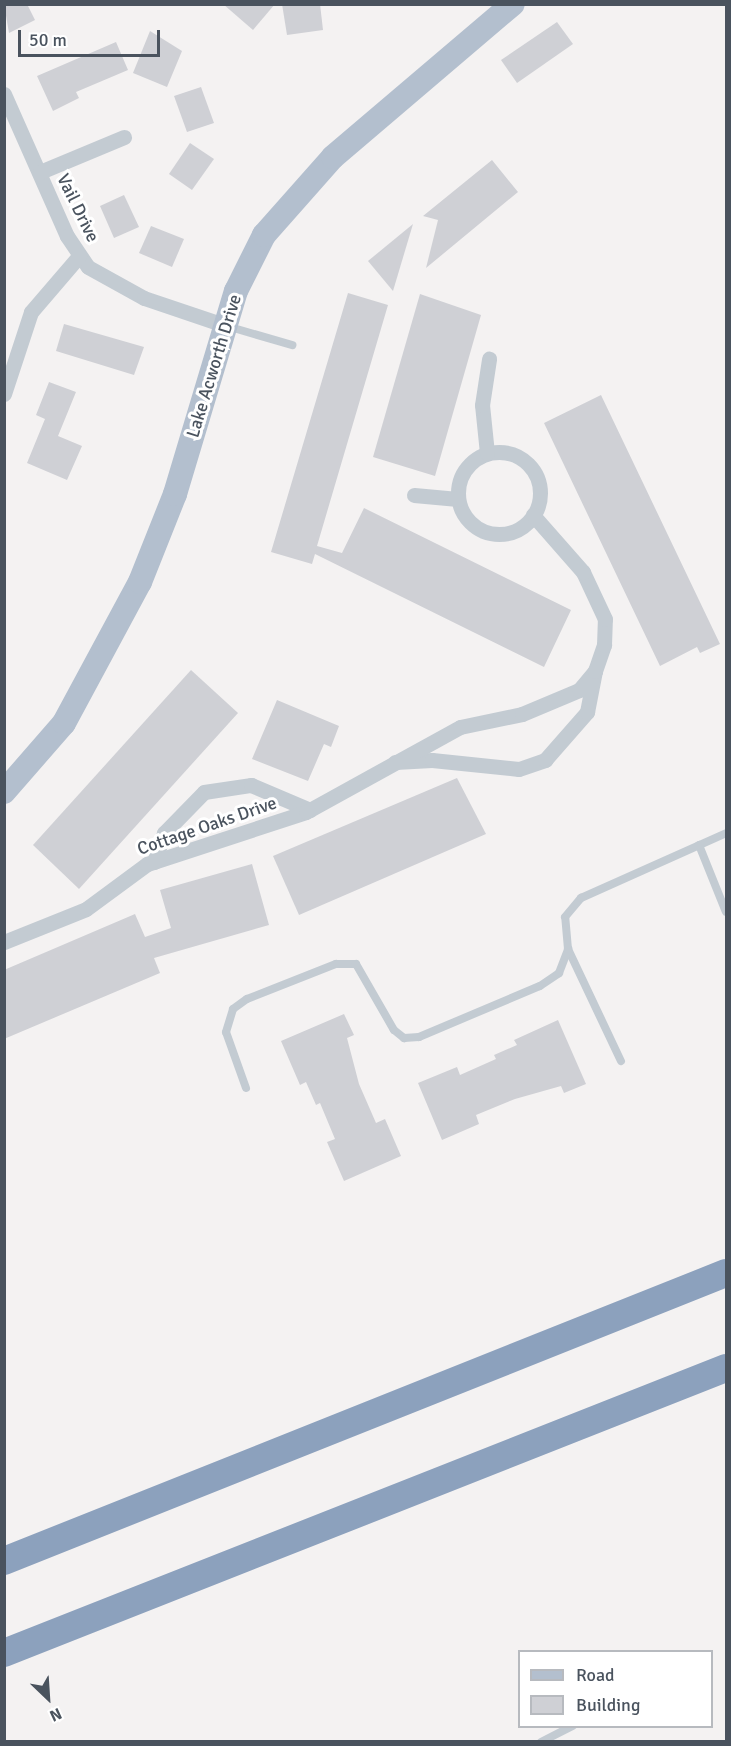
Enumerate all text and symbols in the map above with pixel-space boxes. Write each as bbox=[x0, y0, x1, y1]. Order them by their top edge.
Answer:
scale bar bbox=[21, 18, 164, 56]
text: 50 m bbox=[29, 29, 67, 51]
street label: Vail Drive bbox=[52, 170, 104, 246]
street label: Lake Acworth Drive bbox=[182, 292, 246, 440]
street label: Cottage Oaks Drive bbox=[135, 792, 279, 860]
legend bbox=[518, 1650, 713, 1728]
text: Road bbox=[576, 1664, 615, 1686]
north arrow bbox=[18, 1668, 78, 1728]
text: Building bbox=[576, 1694, 640, 1716]
text: N bbox=[46, 1703, 65, 1726]

